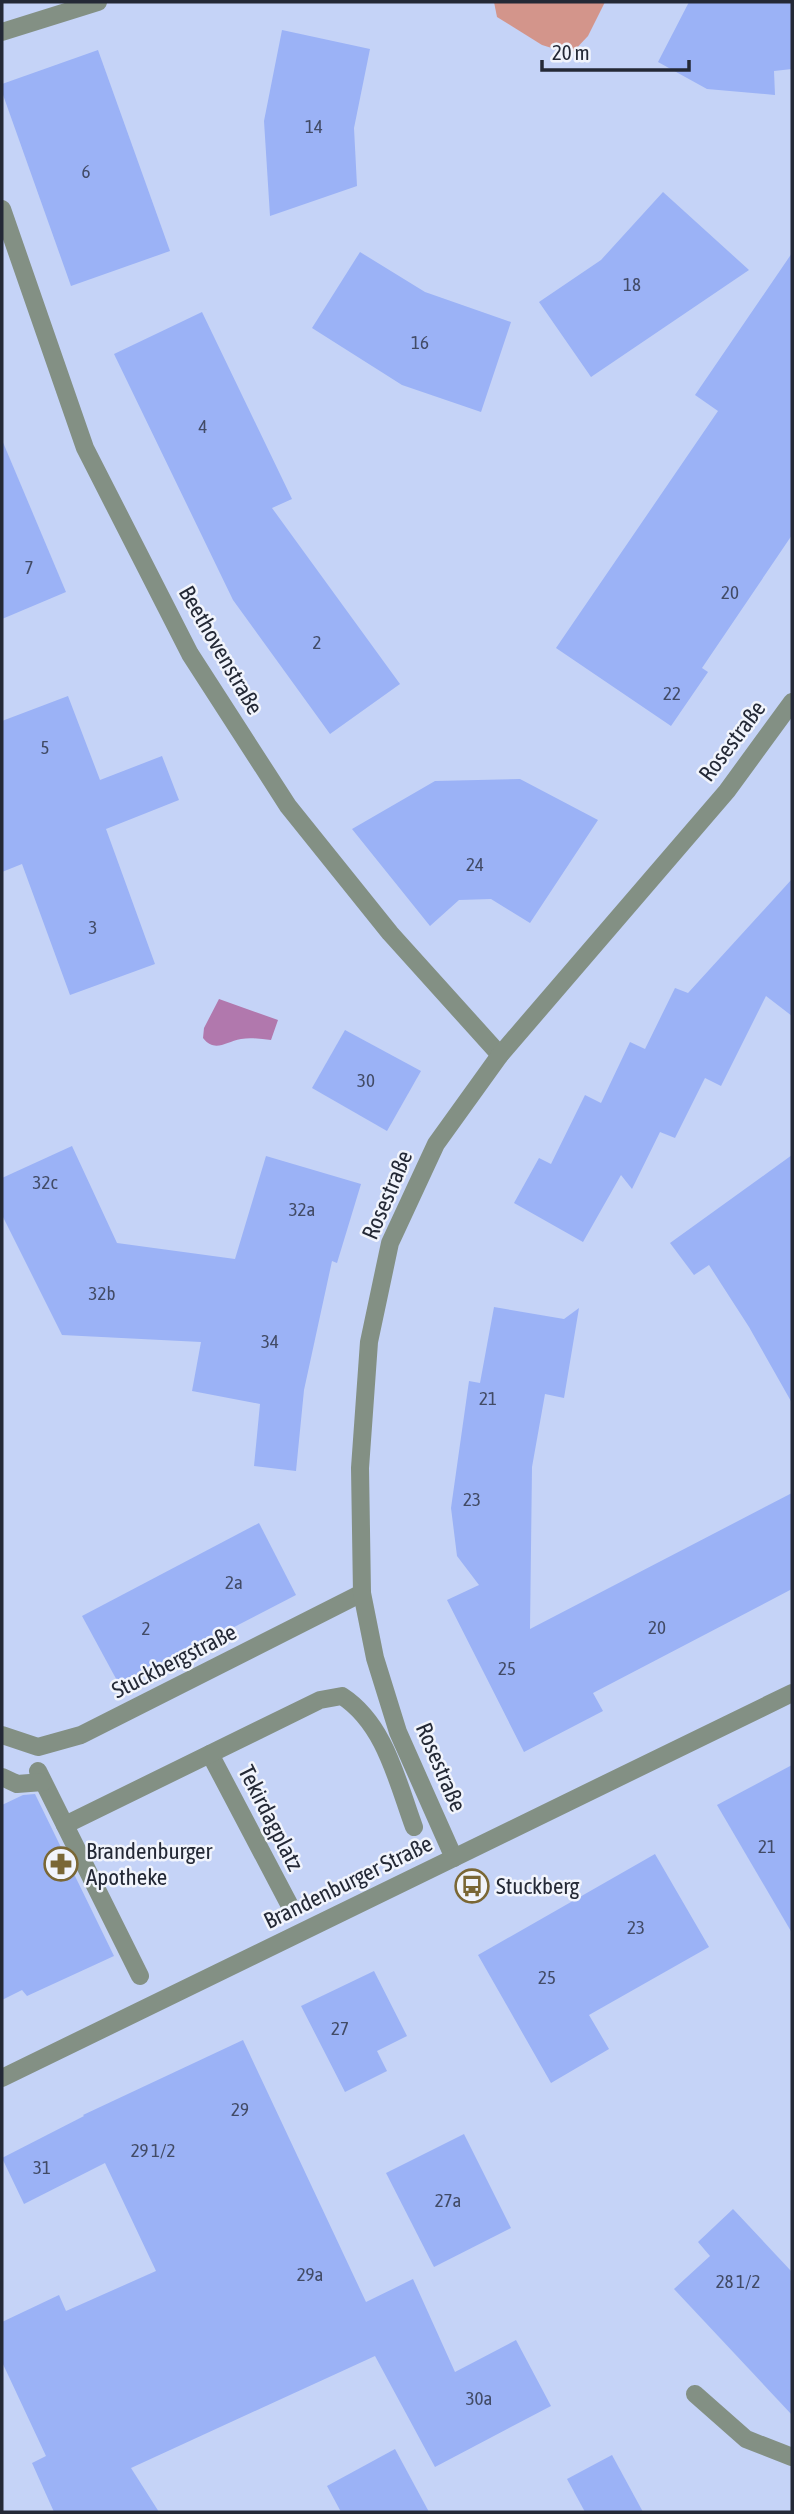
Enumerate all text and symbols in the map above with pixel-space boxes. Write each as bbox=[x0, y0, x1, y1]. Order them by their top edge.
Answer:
scale bar bbox=[542, 28, 689, 72]
text: 20 m bbox=[552, 40, 590, 64]
house number: 14 bbox=[305, 115, 323, 137]
house number: 6 bbox=[82, 160, 91, 182]
house number: 18 bbox=[623, 273, 641, 295]
house number: 16 bbox=[411, 331, 429, 353]
house number: 4 bbox=[199, 415, 208, 437]
house number: 7 bbox=[25, 556, 33, 578]
street label: Beethovenstraße bbox=[174, 581, 268, 719]
house number: 20 bbox=[721, 581, 739, 603]
house number: 2 bbox=[313, 631, 321, 653]
house number: 22 bbox=[663, 682, 681, 704]
street label: Rosestraße bbox=[693, 696, 771, 786]
house number: 5 bbox=[41, 736, 49, 758]
house number: 24 bbox=[466, 853, 484, 875]
house number: 3 bbox=[89, 916, 97, 938]
house number: 30 bbox=[357, 1069, 375, 1091]
street label: Rosestraße bbox=[357, 1147, 417, 1243]
house number: 32c bbox=[33, 1171, 58, 1193]
house number: 32a bbox=[289, 1198, 315, 1220]
house number: 32b bbox=[89, 1282, 115, 1304]
house number: 34 bbox=[261, 1330, 279, 1352]
house number: 21 bbox=[479, 1387, 497, 1409]
house number: 23 bbox=[463, 1488, 481, 1510]
house number: 2a bbox=[225, 1571, 243, 1593]
house number: 20 bbox=[648, 1616, 666, 1638]
house number: 2 bbox=[142, 1617, 150, 1639]
street label: Stuckbergstraße bbox=[107, 1618, 241, 1704]
house number: 25 bbox=[498, 1657, 516, 1679]
street label: Rosestraße bbox=[411, 1719, 471, 1815]
street label: Tekirdagplatz bbox=[233, 1761, 309, 1875]
street label: Brandenburger Straße bbox=[260, 1830, 436, 1934]
house number: 21 bbox=[758, 1835, 776, 1857]
place label: Brandenburger Apotheke bbox=[86, 1838, 214, 1890]
pharmacy icon: Brandenburger Apotheke bbox=[42, 1845, 80, 1883]
bus stop icon: Stuckberg bbox=[453, 1867, 491, 1905]
place label: Stuckberg bbox=[496, 1873, 579, 1899]
house number: 23 bbox=[627, 1916, 645, 1938]
house number: 25 bbox=[538, 1966, 556, 1988]
house number: 27 bbox=[331, 2017, 349, 2039]
house number: 29 bbox=[231, 2098, 249, 2120]
house number: 29 1/2 bbox=[131, 2139, 175, 2161]
house number: 31 bbox=[33, 2156, 51, 2178]
house number: 27a bbox=[435, 2189, 461, 2211]
house number: 29a bbox=[297, 2263, 323, 2285]
house number: 28 1/2 bbox=[716, 2270, 760, 2292]
house number: 30a bbox=[466, 2387, 492, 2409]

